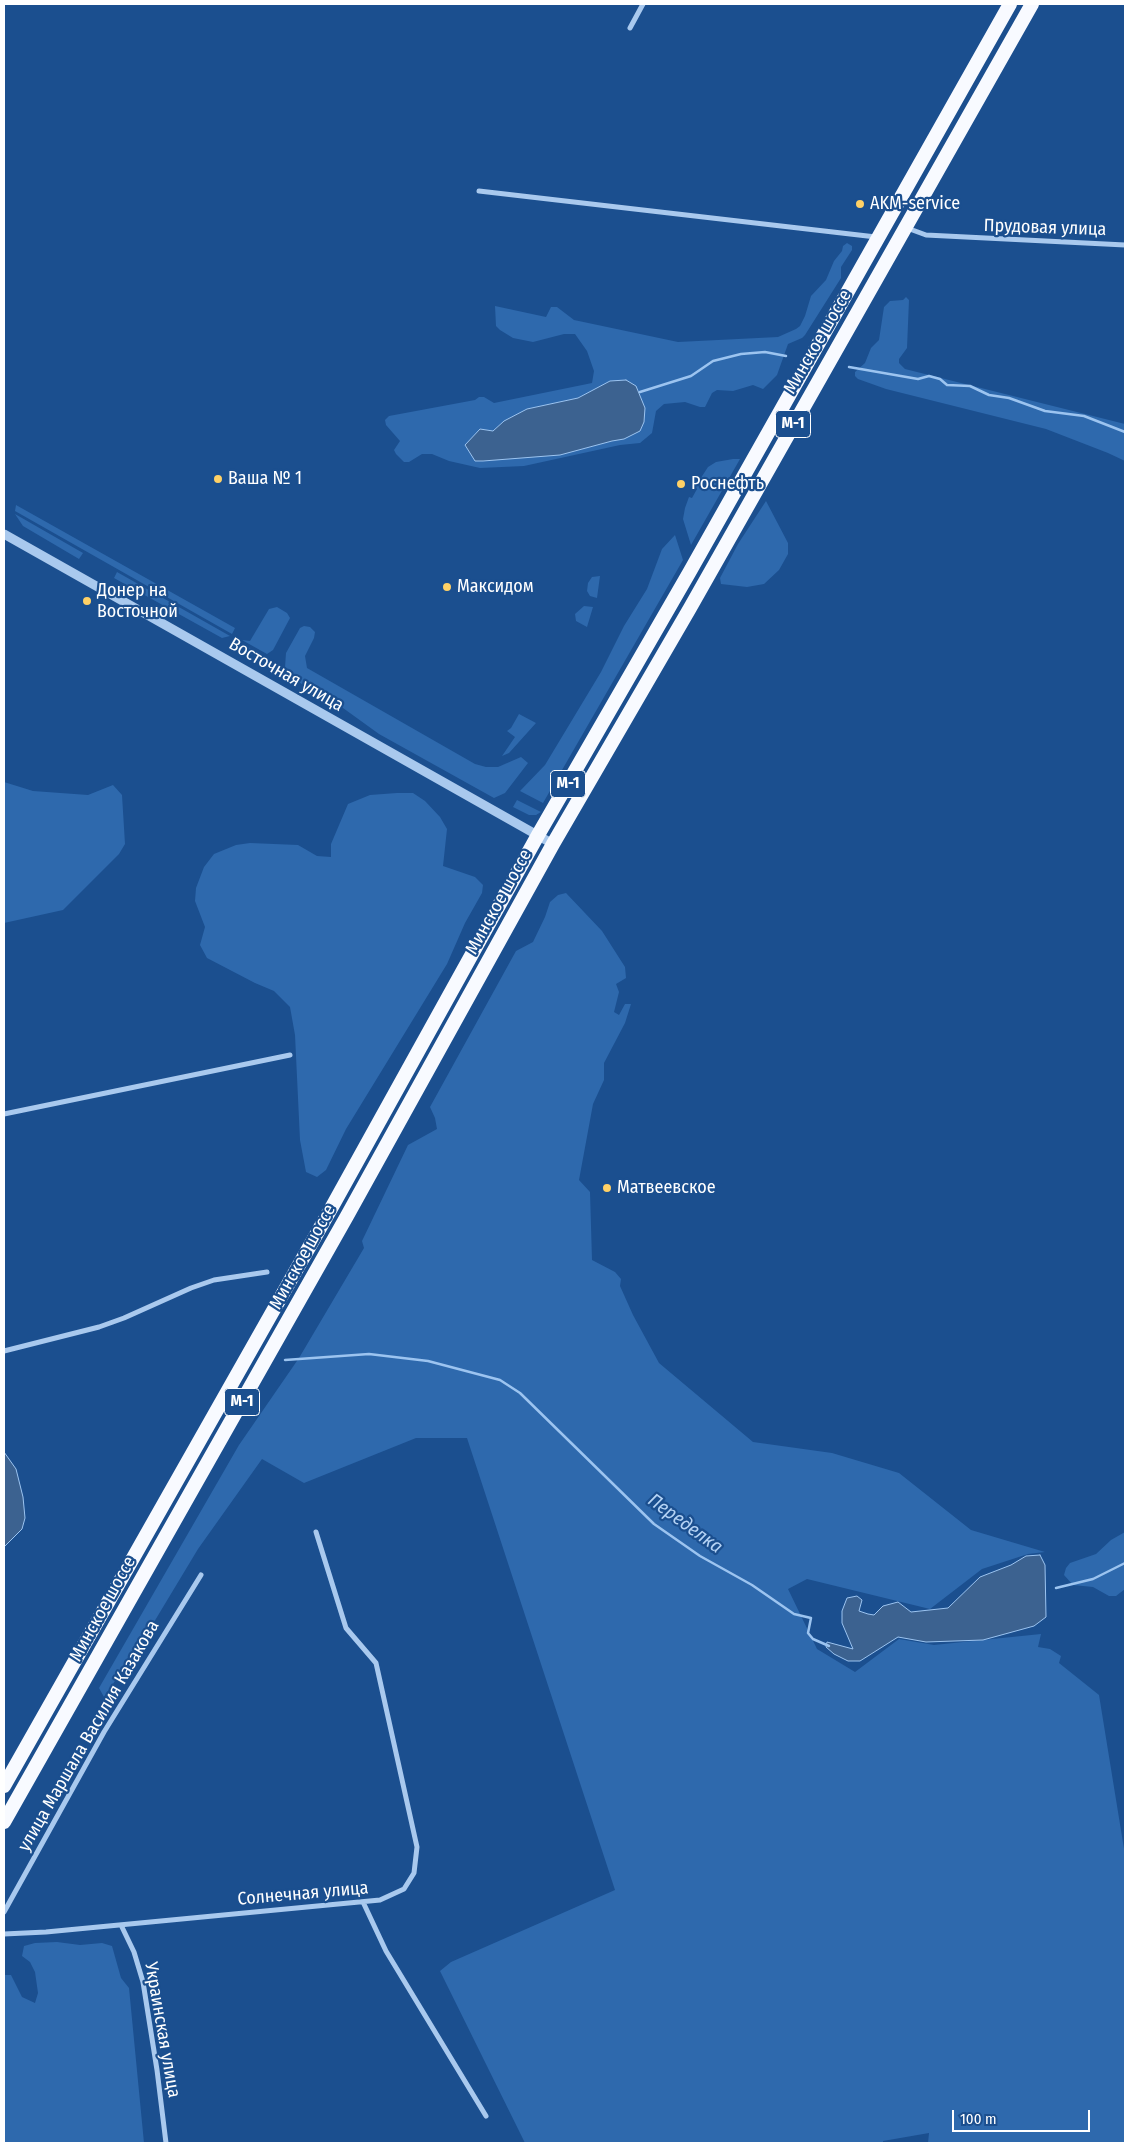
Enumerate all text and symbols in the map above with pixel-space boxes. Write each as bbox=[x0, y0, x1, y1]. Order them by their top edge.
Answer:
place label: AKM-service bbox=[870, 193, 960, 215]
marker: AKM-service bbox=[854, 198, 866, 210]
street label: Прудовая улица bbox=[983, 215, 1107, 241]
street label: Минское шоссе bbox=[780, 286, 856, 398]
road number: М-1 bbox=[776, 410, 810, 438]
place label: Ваша № 1 bbox=[228, 468, 302, 490]
marker: Ваша № 1 bbox=[212, 473, 224, 485]
place label: Роснефть bbox=[691, 473, 764, 495]
marker: Роснефть bbox=[675, 478, 687, 490]
place label: Максидом bbox=[457, 576, 534, 598]
place label: Донер на Восточной bbox=[97, 580, 178, 622]
marker: Максидом bbox=[441, 581, 453, 593]
marker: Донер на Восточной bbox=[81, 595, 93, 607]
street label: Восточная улица bbox=[225, 633, 347, 717]
road number: М-1 bbox=[550, 771, 586, 798]
street label: Минское шоссе bbox=[461, 846, 537, 958]
place label: Матвеевское bbox=[617, 1177, 716, 1199]
marker: Матвеевское bbox=[601, 1182, 613, 1194]
street label: Минское шоссе bbox=[265, 1201, 341, 1313]
road number: М-1 bbox=[224, 1388, 260, 1415]
water label: Переделка bbox=[643, 1489, 727, 1559]
street label: Минское шоссе bbox=[65, 1553, 141, 1665]
street label: улица Маршала Василия Казакова bbox=[14, 1617, 164, 1855]
street label: Солнечная улица bbox=[237, 1878, 369, 1910]
street label: Украинская улица bbox=[139, 1961, 185, 2099]
scale bar bbox=[954, 2100, 1092, 2132]
text: 100 m bbox=[960, 2110, 997, 2128]

